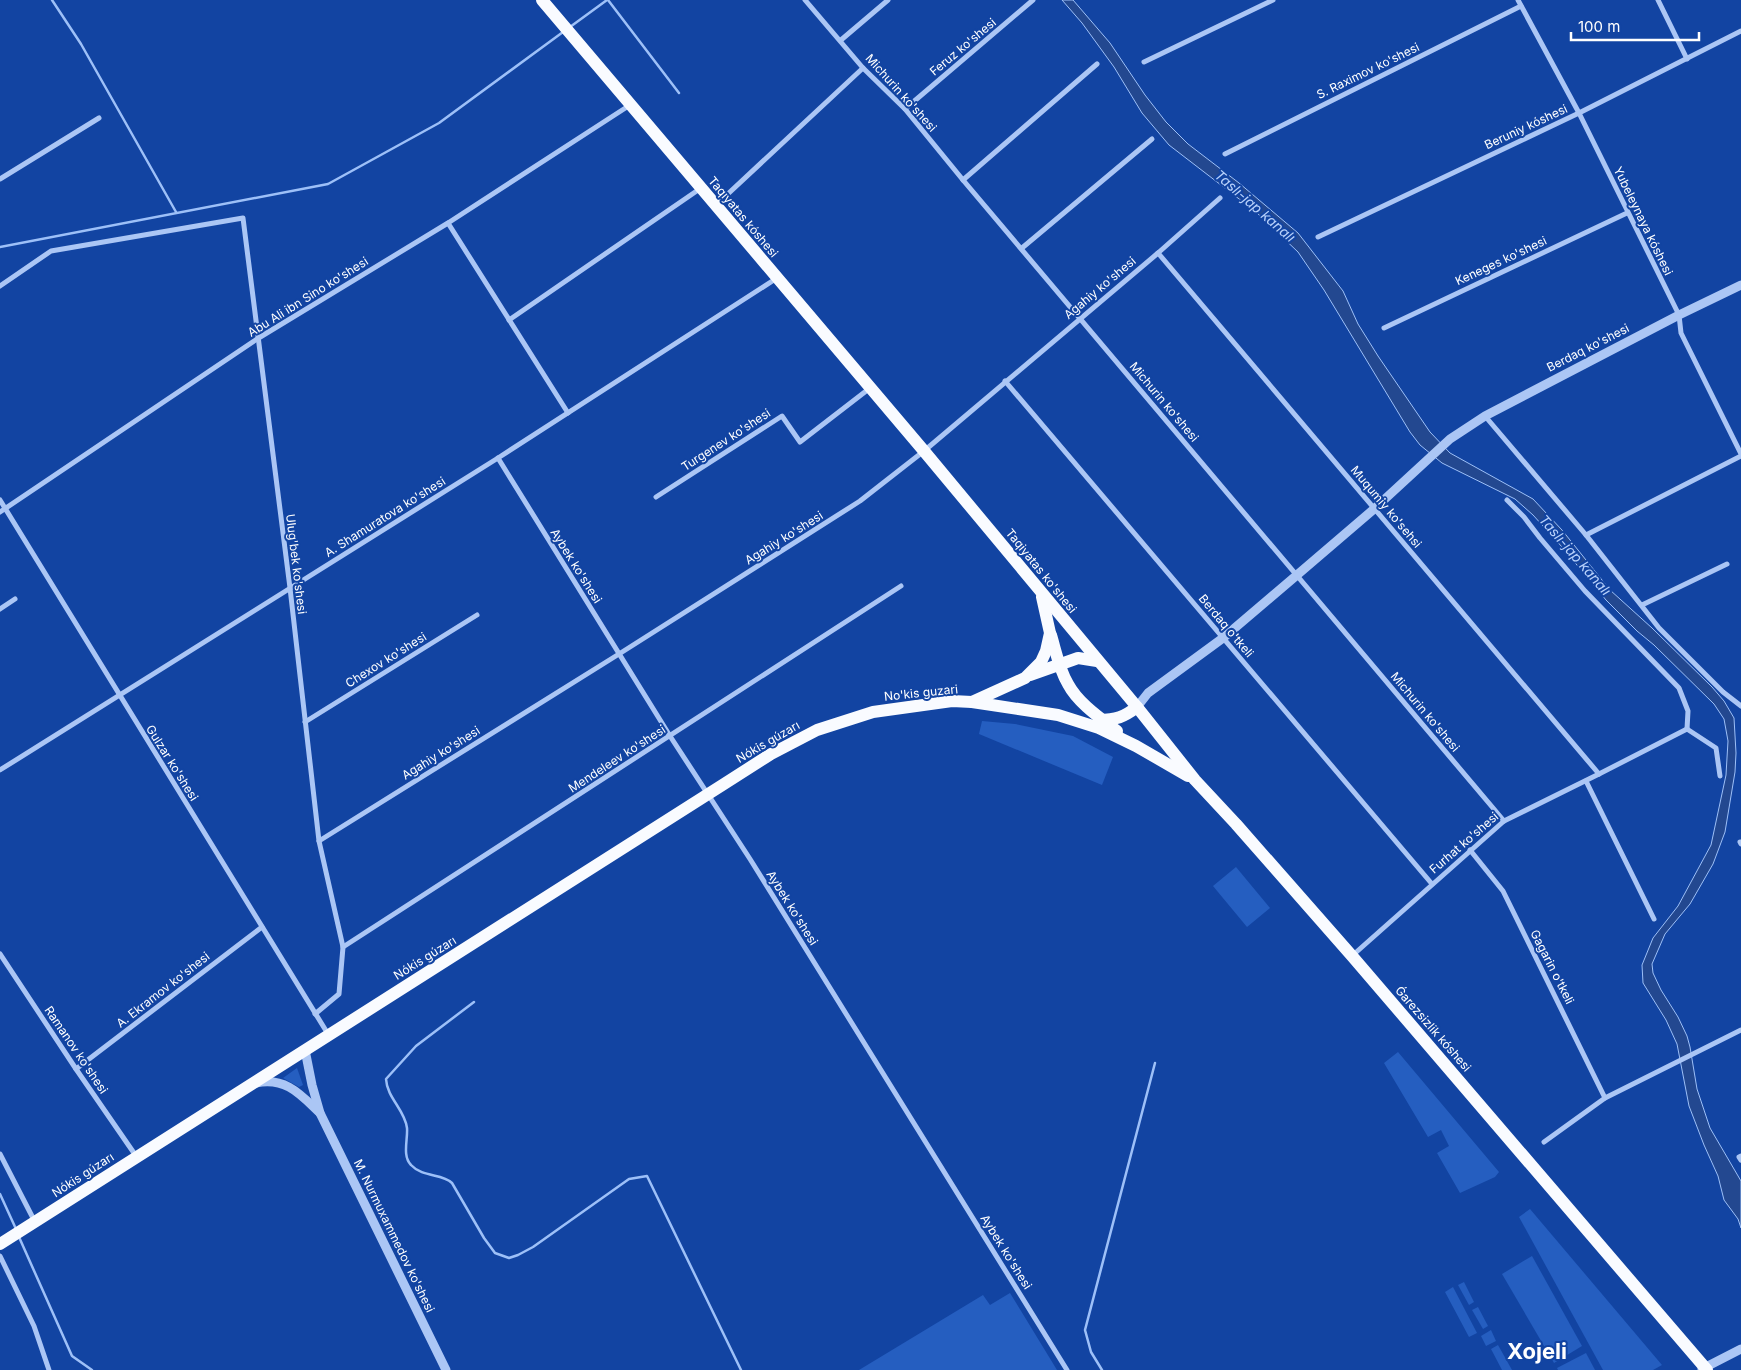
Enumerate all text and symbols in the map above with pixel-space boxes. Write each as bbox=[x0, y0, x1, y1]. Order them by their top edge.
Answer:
scale bar bbox=[1571, 10, 1698, 42]
street label: Feruz ko'shesi bbox=[927, 15, 999, 79]
text: 100 m bbox=[1578, 17, 1620, 36]
street label: S. Raximov ko'shesi bbox=[1314, 39, 1422, 102]
street label: Michurin ko'shesi bbox=[863, 51, 940, 135]
street label: Beruniy kóshesi bbox=[1482, 101, 1570, 152]
street label: Yubeleynaya kóshesi bbox=[1611, 164, 1676, 278]
water label: Taslı-jap kanalı bbox=[1212, 166, 1299, 245]
street label: Taqıyatas kóshesi bbox=[705, 173, 782, 260]
street label: Keneges ko'shesi bbox=[1453, 233, 1549, 288]
street label: Abu Ali ibn Sino ko'shesi bbox=[245, 253, 371, 340]
street label: Agahiy ko'shesi bbox=[1061, 253, 1139, 322]
street label: Berdaq ko'shesi bbox=[1544, 320, 1632, 375]
street label: Michurin ko'shesi bbox=[1127, 359, 1202, 445]
street label: Turgenev ko'shesi bbox=[678, 405, 773, 474]
street label: Muqumiy ko'sehsi bbox=[1348, 463, 1425, 551]
street label: A. Shamuratova ko'shesi bbox=[322, 473, 448, 560]
street label: Agahiy ko'shesi bbox=[742, 508, 826, 568]
water label: Taslı-jap kanalı bbox=[1536, 511, 1615, 598]
street label: Ulug'bek ko'shesi bbox=[283, 513, 310, 615]
street label: Taqiyatas ko'shesi bbox=[1003, 525, 1080, 616]
street label: Aybek ko'shesi bbox=[547, 526, 605, 606]
street label: Berdaq o'tkeli bbox=[1196, 591, 1257, 660]
street label: Chexov ko'shesi bbox=[343, 629, 429, 690]
street label: Michurin ko'shesi bbox=[1388, 669, 1463, 755]
street label: No'kis guzari bbox=[883, 681, 959, 704]
street label: Nókis gúzarı bbox=[733, 717, 802, 766]
street label: Gulzar ko'shesi bbox=[143, 722, 202, 804]
street label: Mendeleev ko'shesi bbox=[565, 722, 668, 796]
street label: Agahiy ko'shesi bbox=[399, 723, 483, 783]
street label: Furhat ko'shesi bbox=[1426, 809, 1501, 877]
street label: Aybek ko'shesi bbox=[763, 868, 821, 948]
street label: Gagarin o'tkeli bbox=[1527, 927, 1578, 1007]
street label: Nókis gúzarı bbox=[391, 932, 459, 983]
street label: A. Ekramov ko'shesi bbox=[113, 948, 212, 1031]
street label: Ǵarezsizlik kóshesi bbox=[1392, 983, 1475, 1075]
street label: Ramanov ko'shesi bbox=[42, 1003, 111, 1096]
street label: Nókis gúzarı bbox=[49, 1149, 117, 1200]
street label: M. Nurmuxammedov ko'shesi bbox=[351, 1157, 438, 1315]
street label: Aybek ko'shesi bbox=[977, 1212, 1035, 1292]
district label: Xojeli bbox=[1507, 1338, 1567, 1364]

